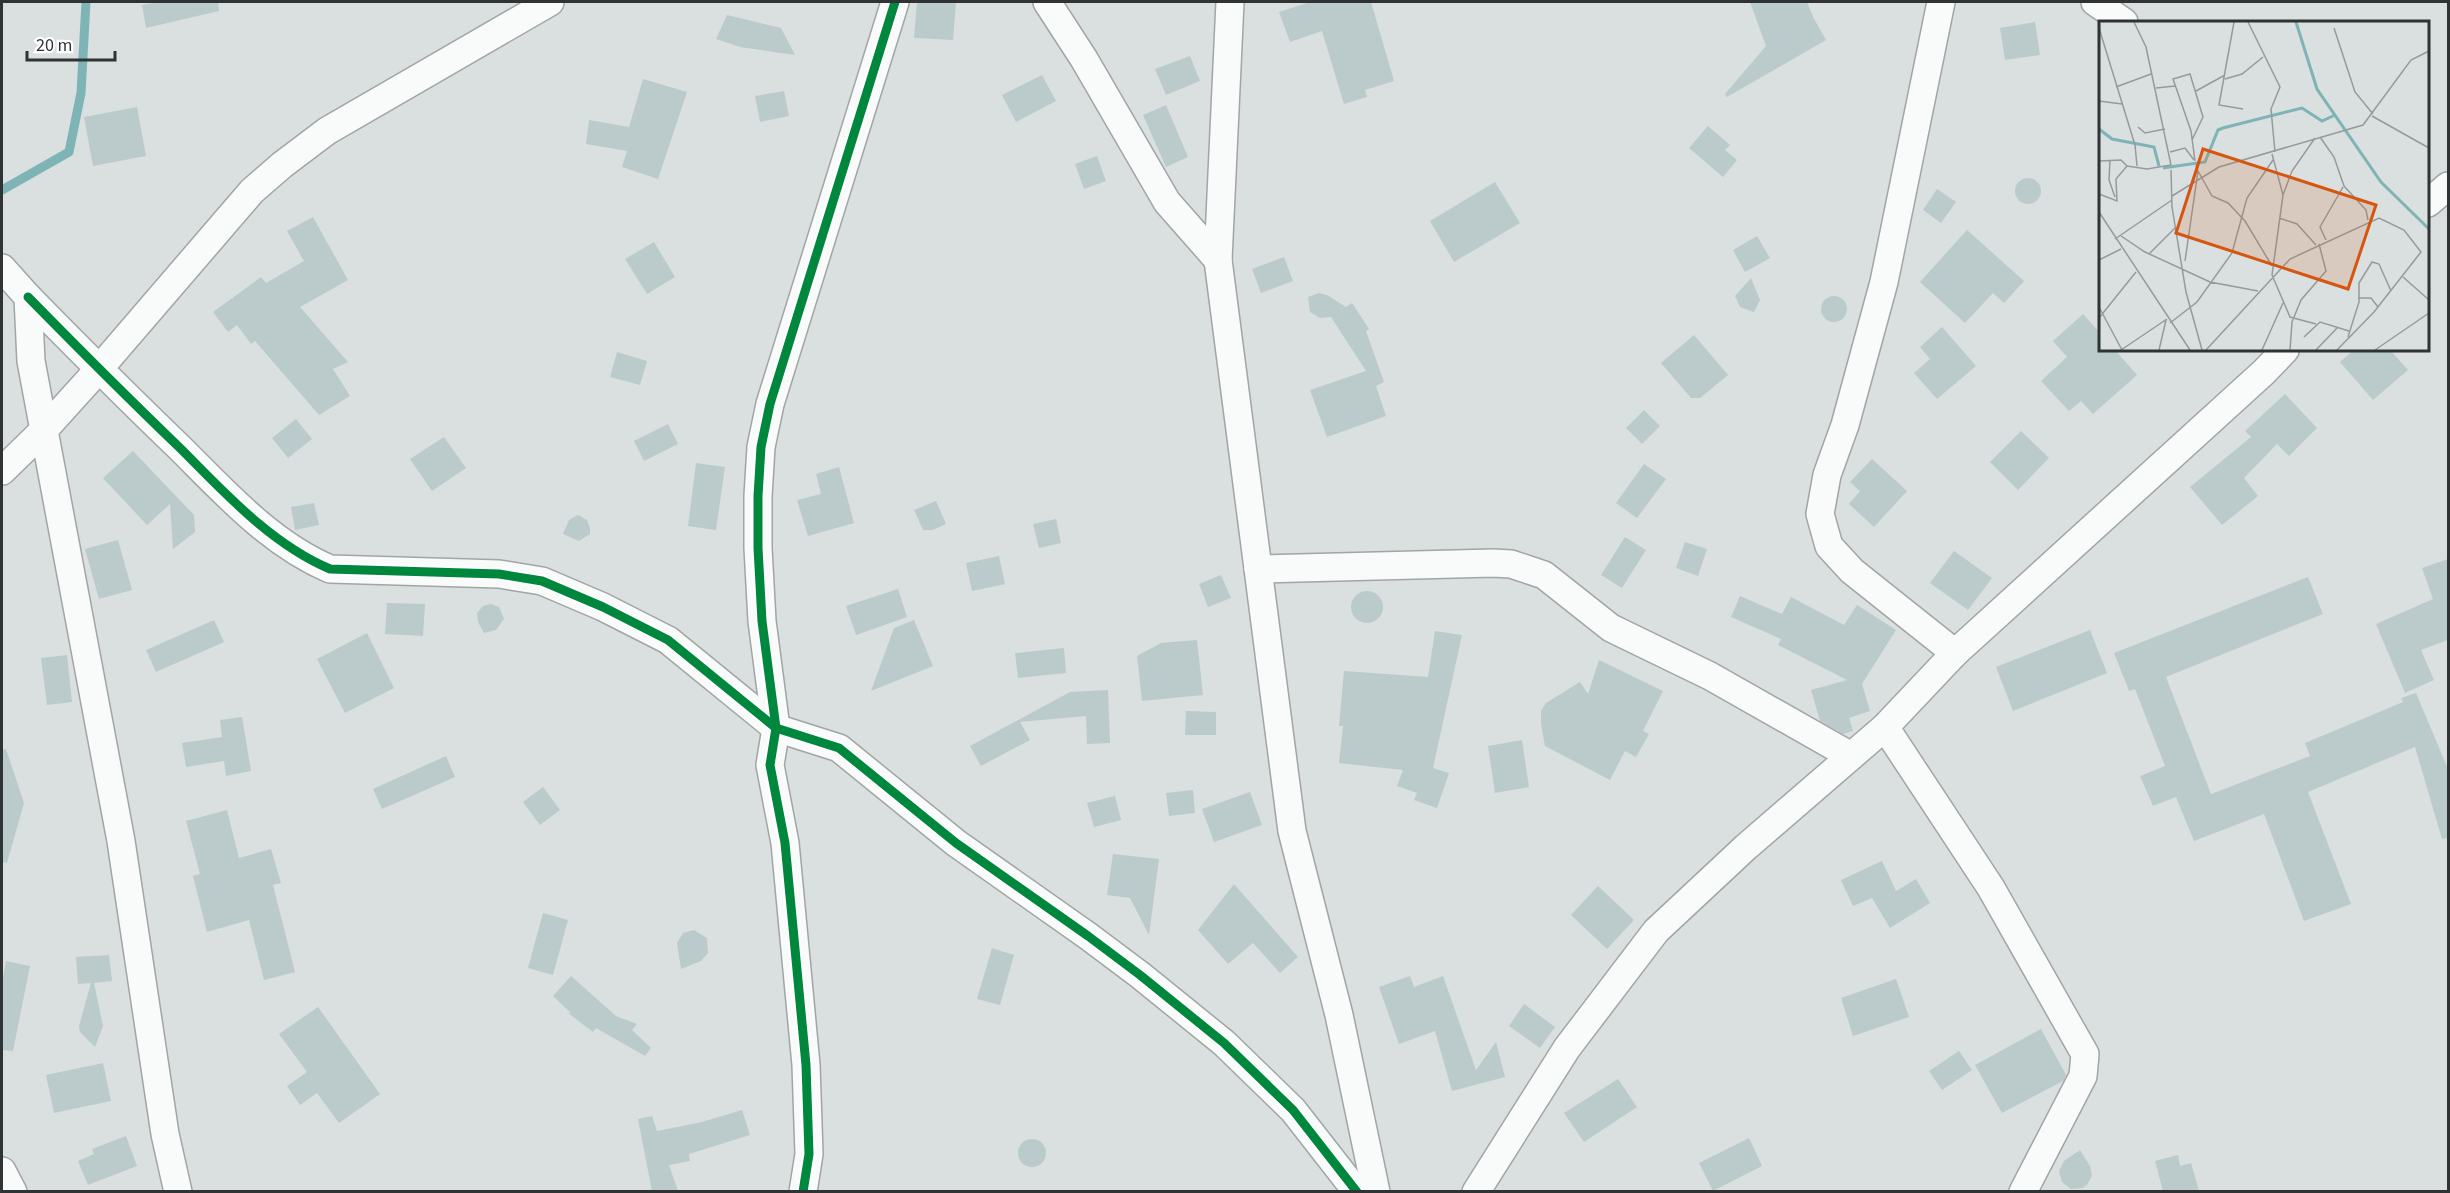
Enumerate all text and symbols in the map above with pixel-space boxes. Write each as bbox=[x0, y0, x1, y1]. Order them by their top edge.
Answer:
inset map bbox=[2099, 21, 2429, 351]
scale bar bbox=[27, 24, 116, 62]
text: 20 m bbox=[36, 33, 72, 58]

